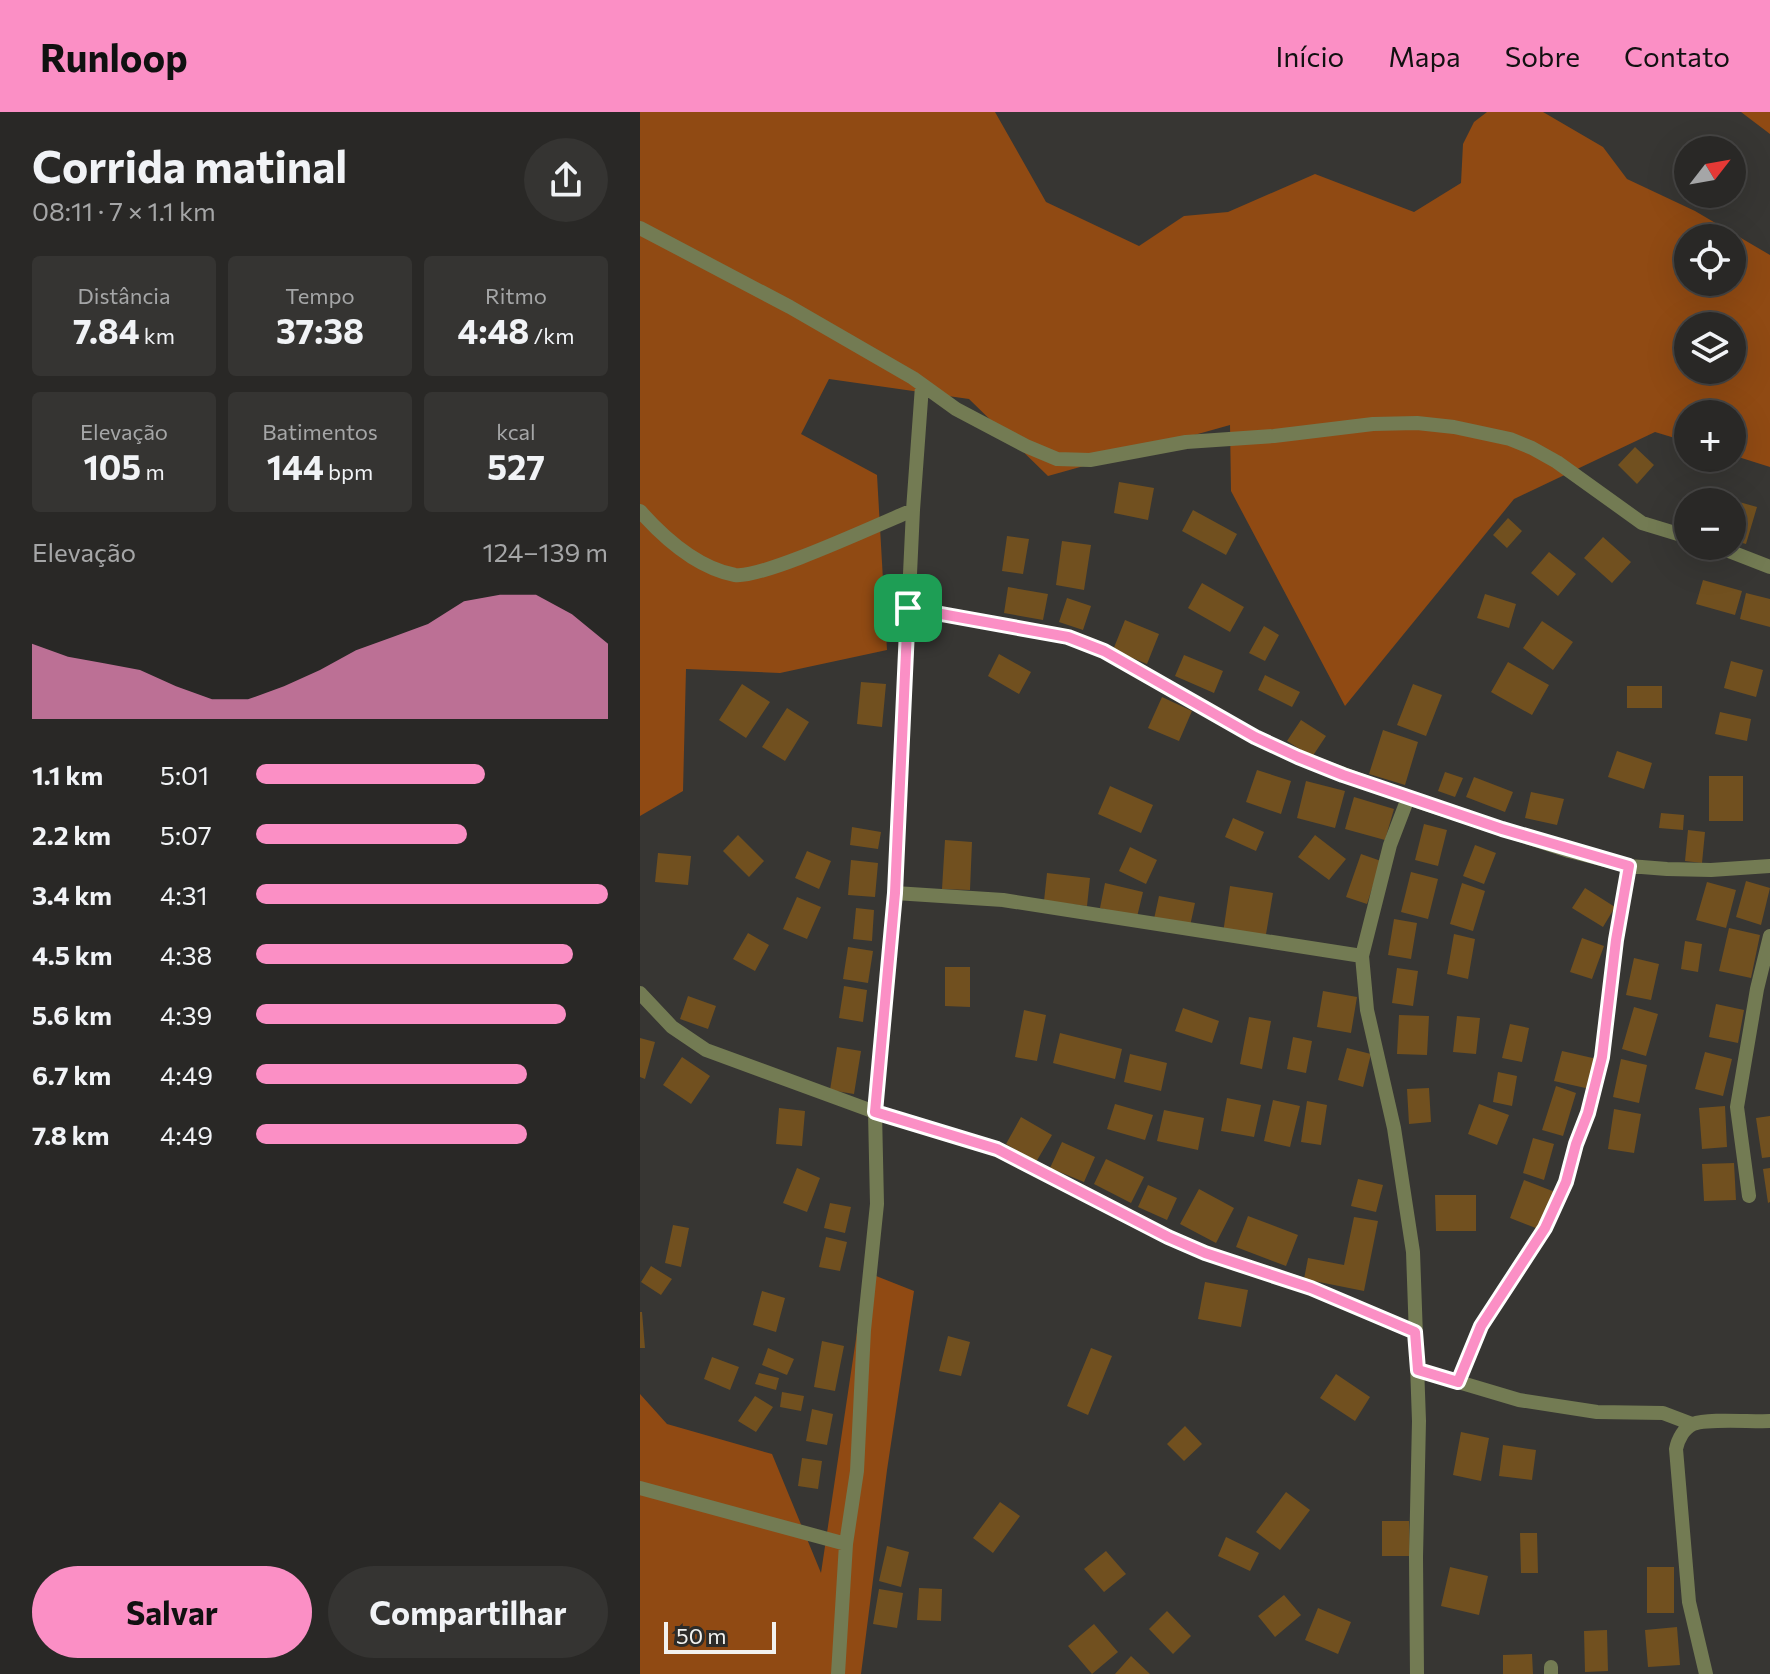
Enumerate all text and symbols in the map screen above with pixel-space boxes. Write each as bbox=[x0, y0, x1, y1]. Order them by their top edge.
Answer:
text: Runloop bbox=[40, 33, 188, 80]
text: Início bbox=[1275, 39, 1344, 73]
text: Mapa bbox=[1388, 39, 1461, 73]
text: Sobre bbox=[1505, 39, 1580, 73]
text: Contato bbox=[1624, 39, 1730, 73]
north arrow bbox=[1674, 136, 1746, 208]
map controls bbox=[1674, 136, 1746, 560]
text: Corrida matinal bbox=[32, 138, 347, 192]
button: share bbox=[524, 138, 608, 222]
text: 08:11 · 7 × 1.1 km bbox=[32, 195, 216, 226]
button: locate bbox=[1674, 224, 1746, 296]
text: Distância bbox=[78, 282, 170, 309]
text: Tempo bbox=[285, 282, 355, 309]
text: Ritmo bbox=[485, 282, 547, 309]
text: 7.84 bbox=[73, 309, 140, 351]
text: 37:38 bbox=[276, 309, 364, 351]
text: 4:48 bbox=[458, 309, 529, 351]
button: layers bbox=[1674, 312, 1746, 384]
text: km bbox=[140, 322, 175, 349]
text: /km bbox=[529, 322, 574, 349]
button: + bbox=[1674, 400, 1746, 472]
text: Elevação bbox=[80, 418, 168, 445]
text: Batimentos bbox=[262, 418, 378, 445]
text: kcal bbox=[496, 418, 536, 445]
text: 105 bbox=[83, 445, 141, 487]
text: 144 bbox=[267, 445, 324, 487]
text: 527 bbox=[487, 445, 545, 487]
text: m bbox=[141, 458, 165, 485]
text: bpm bbox=[324, 458, 373, 485]
button: − bbox=[1674, 488, 1746, 560]
text: Elevação bbox=[32, 536, 136, 567]
text: 124–139 m bbox=[483, 536, 608, 567]
pin bbox=[874, 574, 942, 642]
icon: arrive bbox=[886, 586, 930, 630]
text: 1.1 km bbox=[32, 759, 103, 790]
text: 5:01 bbox=[160, 759, 209, 790]
text: 2.2 km bbox=[32, 819, 111, 850]
text: 5:07 bbox=[160, 819, 212, 850]
text: 3.4 km bbox=[32, 879, 112, 910]
text: 4:31 bbox=[160, 879, 208, 910]
text: 4.5 km bbox=[32, 939, 112, 970]
text: 4:38 bbox=[160, 939, 212, 970]
text: 5.6 km bbox=[32, 999, 112, 1030]
text: 4:39 bbox=[160, 999, 212, 1030]
text: 6.7 km bbox=[32, 1059, 111, 1090]
text: 4:49 bbox=[160, 1059, 213, 1090]
text: 7.8 km bbox=[32, 1119, 109, 1150]
text: 4:49 bbox=[160, 1119, 213, 1150]
button: Salvar bbox=[32, 1566, 312, 1658]
button: Compartilhar bbox=[328, 1566, 608, 1658]
scale bar bbox=[664, 1618, 776, 1654]
text: 50 m bbox=[676, 1622, 726, 1649]

